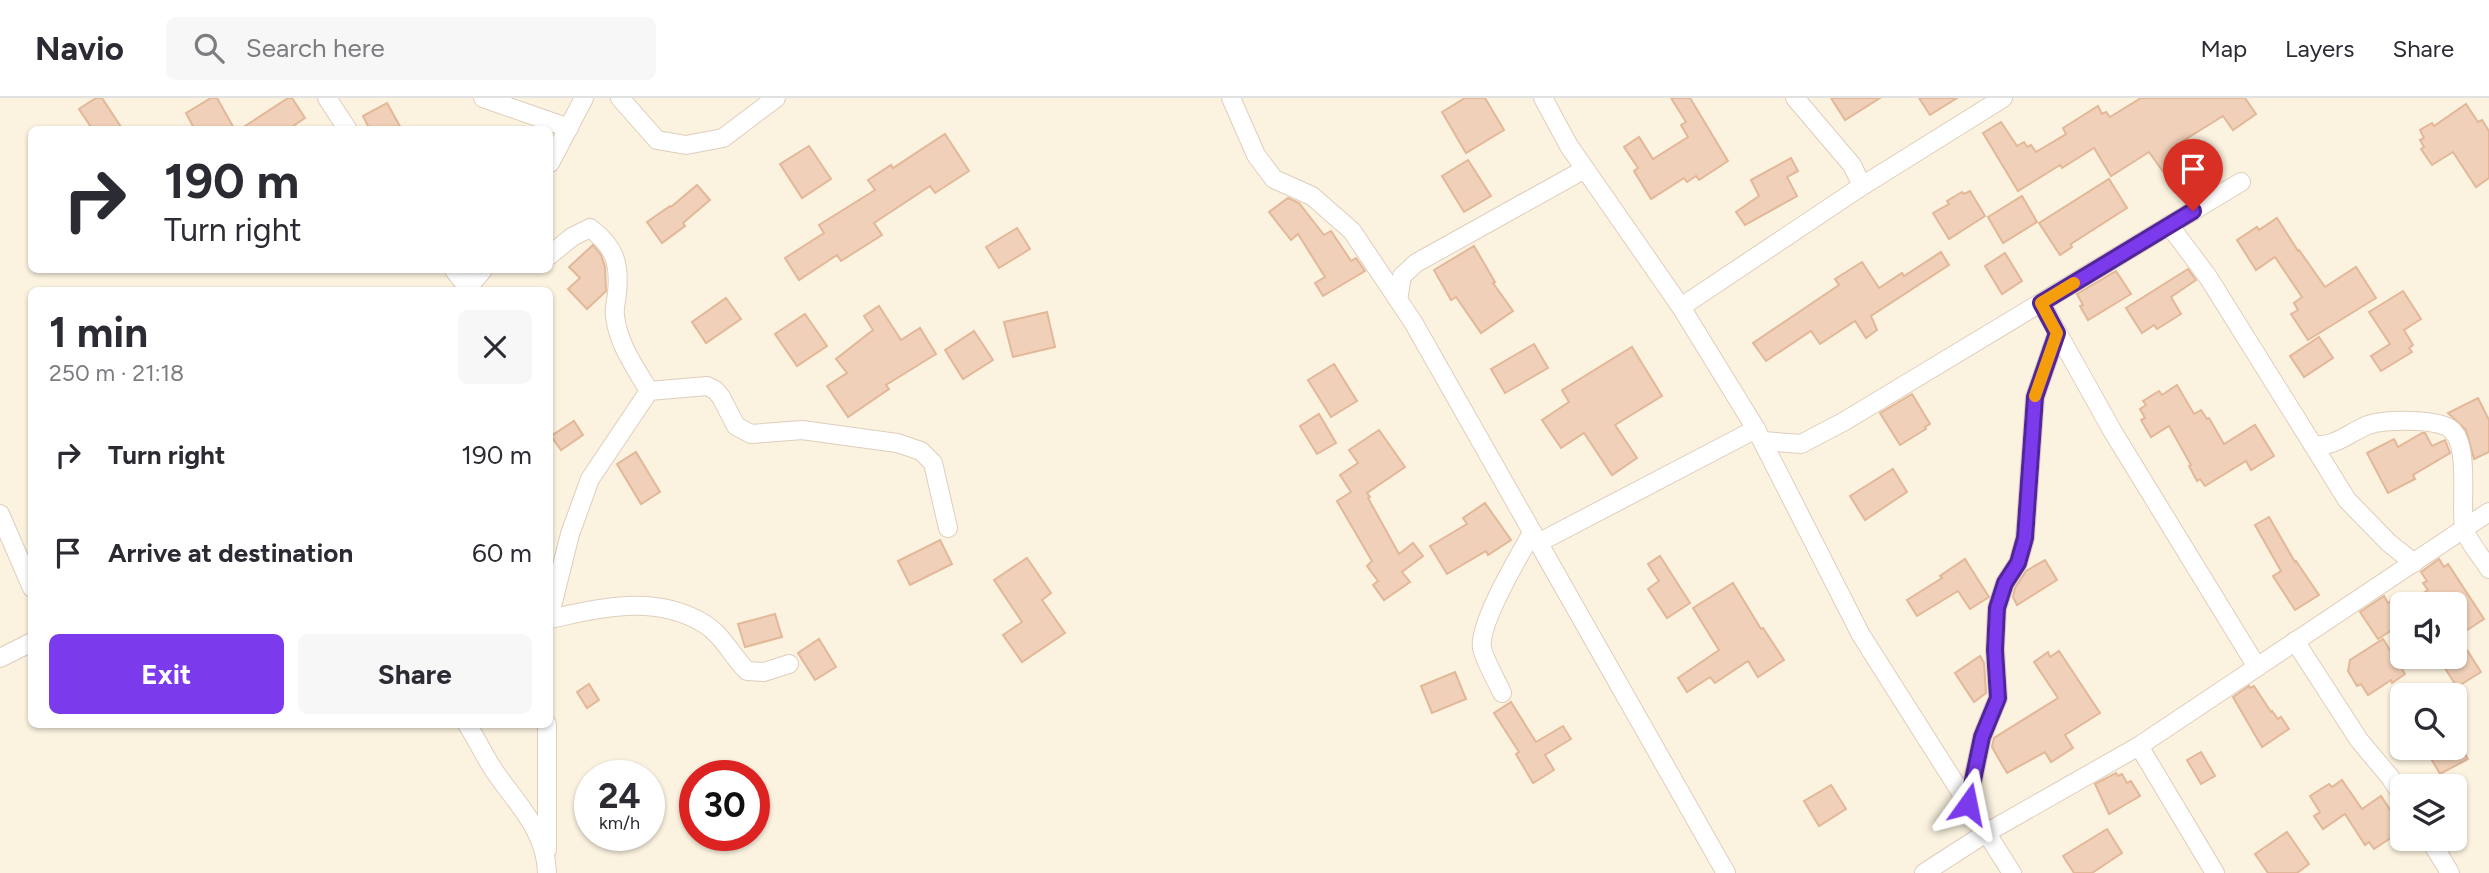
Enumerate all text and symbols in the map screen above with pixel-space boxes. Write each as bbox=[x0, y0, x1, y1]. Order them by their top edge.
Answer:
search box bbox=[166, 17, 656, 80]
text: Navio bbox=[35, 29, 124, 68]
icon: search bbox=[190, 29, 228, 67]
text: Search here bbox=[246, 32, 385, 64]
text: Map bbox=[2200, 34, 2247, 63]
text: Layers bbox=[2285, 34, 2354, 63]
text: Share bbox=[2392, 34, 2454, 63]
pin bbox=[2163, 139, 2223, 211]
icon: arrive bbox=[2174, 150, 2212, 188]
text: 190 m bbox=[164, 151, 299, 210]
icon: right bbox=[49, 154, 140, 245]
text: Turn right bbox=[164, 211, 302, 249]
text: 1 min bbox=[49, 307, 148, 358]
button: close bbox=[458, 310, 532, 384]
text: 250 m · 21:18 bbox=[49, 359, 184, 387]
icon: right bbox=[49, 436, 87, 474]
text: Turn right bbox=[108, 439, 225, 471]
text: 190 m bbox=[461, 439, 532, 471]
icon: arrive bbox=[49, 534, 87, 572]
text: Arrive at destination bbox=[108, 537, 353, 569]
text: 60 m bbox=[472, 537, 532, 569]
map controls bbox=[2390, 592, 2467, 851]
button: sound bbox=[2390, 592, 2467, 669]
button: Exit bbox=[49, 634, 284, 714]
button: Share bbox=[298, 634, 532, 714]
button: search bbox=[2390, 683, 2467, 760]
speed limit sign: 30 bbox=[679, 760, 770, 851]
position arrow bbox=[1931, 767, 2005, 841]
button: layers bbox=[2390, 774, 2467, 851]
text: 24 bbox=[598, 775, 641, 817]
text: km/h bbox=[599, 812, 640, 834]

